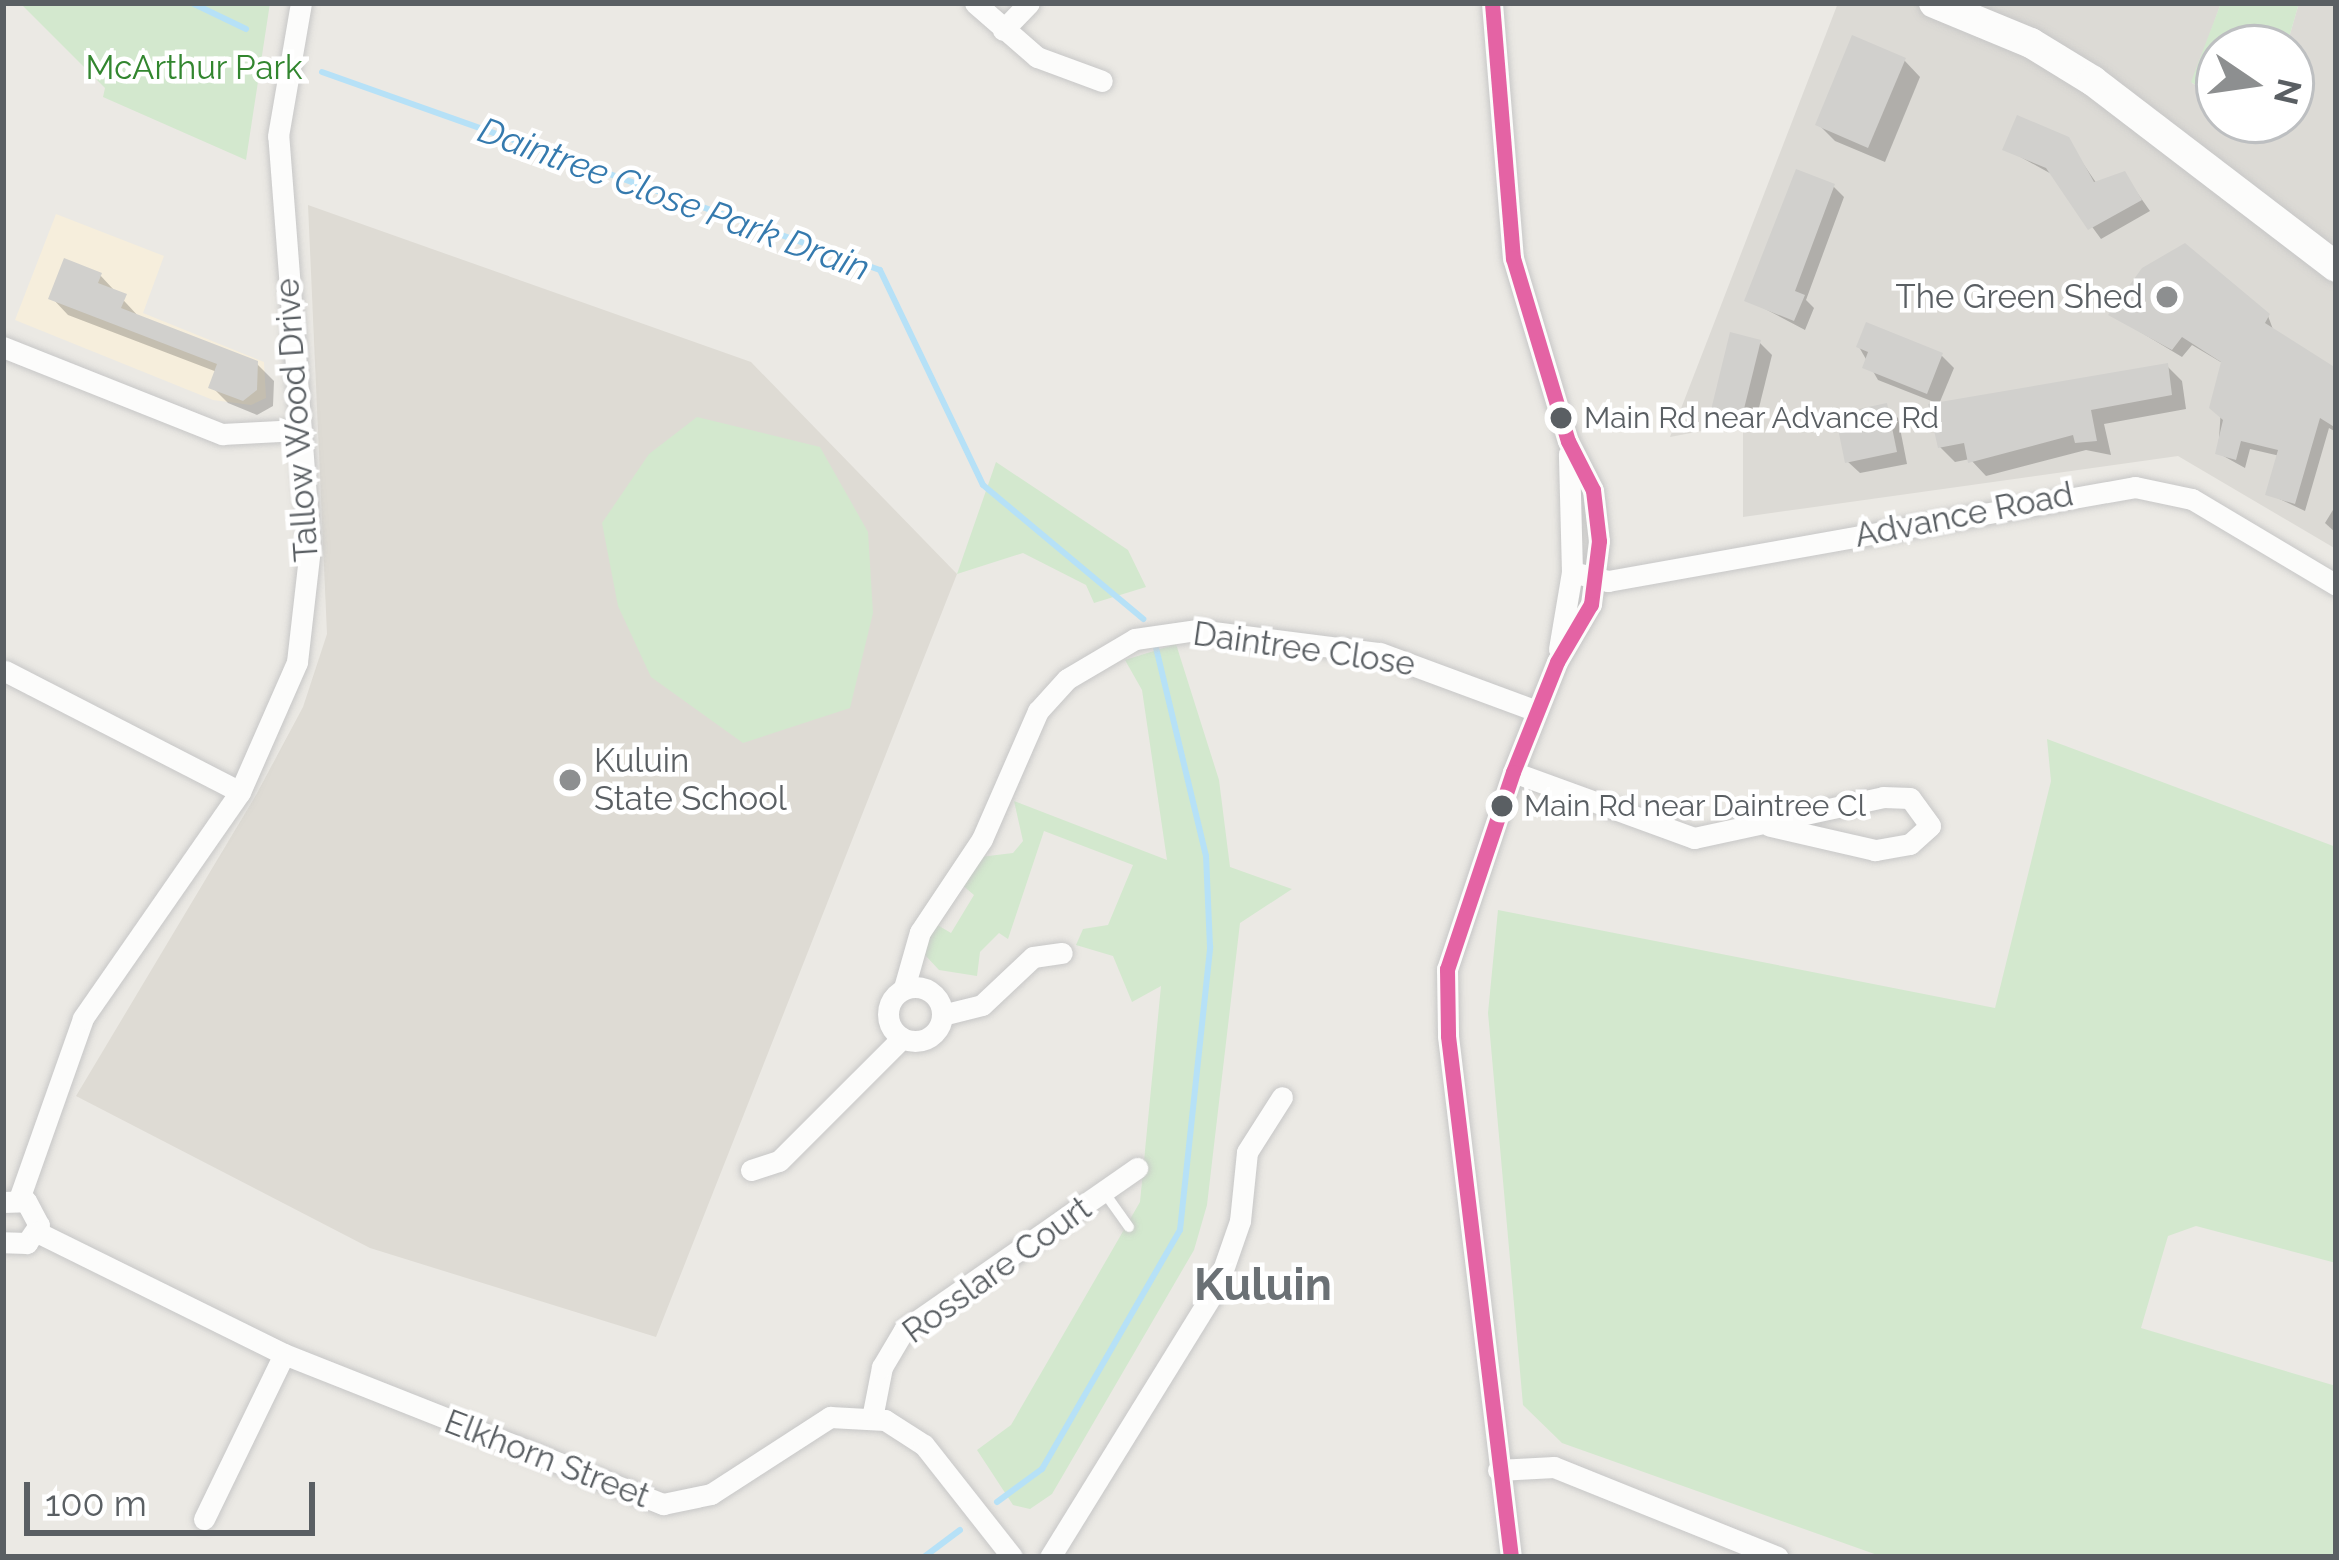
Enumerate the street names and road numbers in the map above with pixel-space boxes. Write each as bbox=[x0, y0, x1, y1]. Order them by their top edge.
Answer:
street label: Tallow Wood Drive bbox=[267, 276, 327, 564]
street label: Advance Road bbox=[1851, 474, 2077, 556]
street label: Daintree Close bbox=[1191, 614, 1417, 684]
street label: Rosslare Court bbox=[895, 1188, 1099, 1352]
street label: Elkhorn Street bbox=[439, 1402, 655, 1516]

